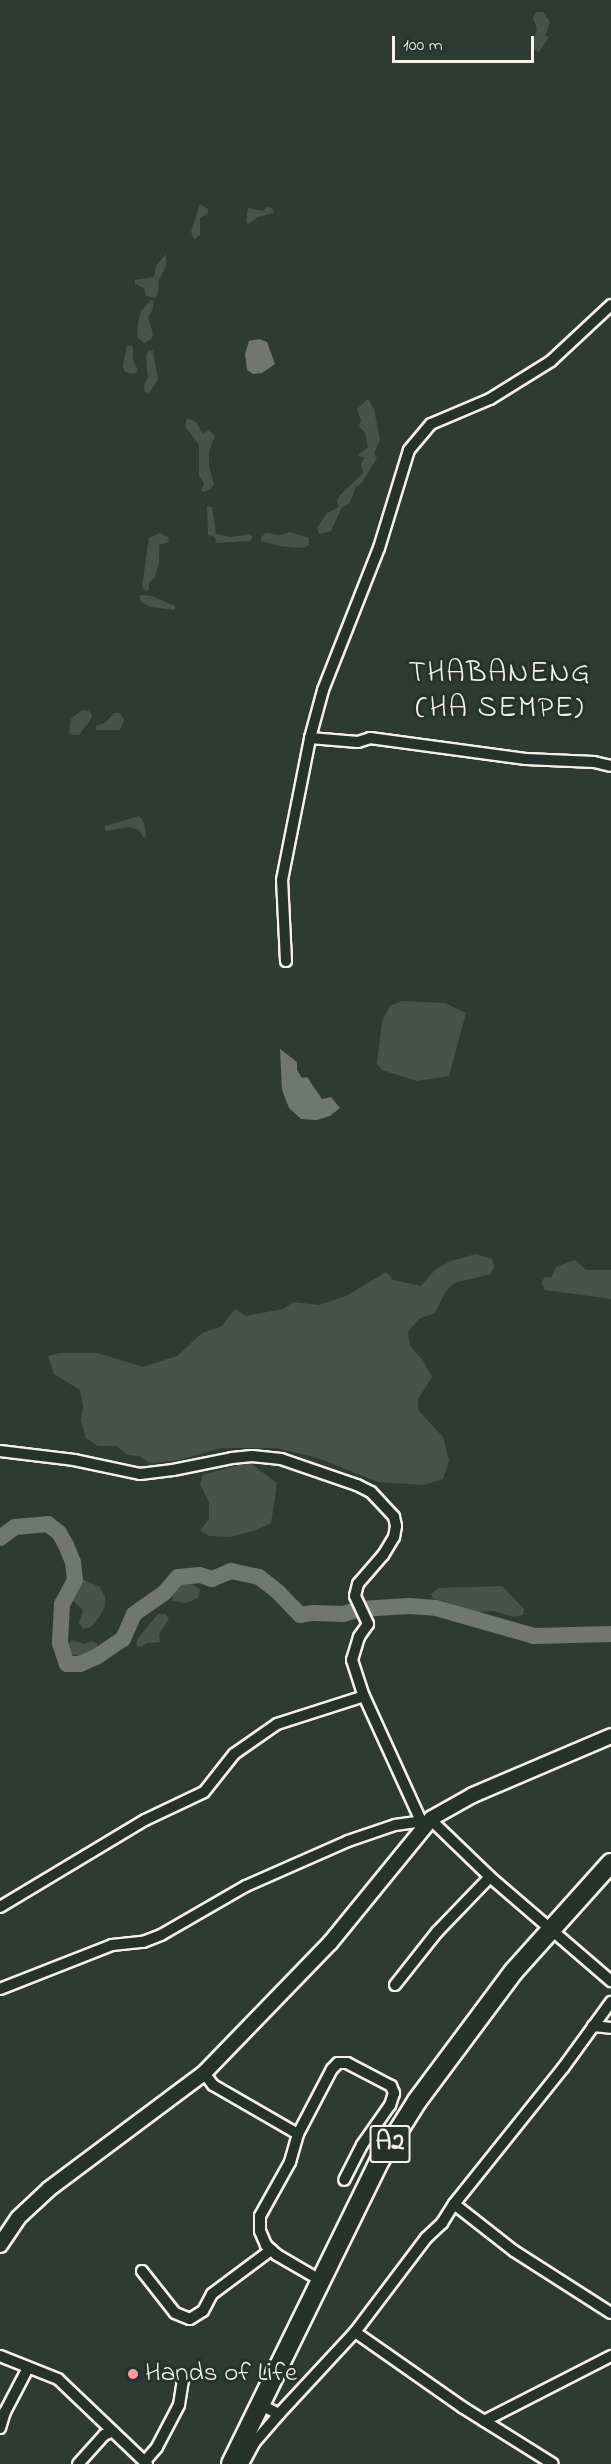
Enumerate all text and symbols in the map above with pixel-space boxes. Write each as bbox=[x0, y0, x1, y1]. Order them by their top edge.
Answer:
scale bar bbox=[395, 24, 538, 62]
text: 100 m bbox=[403, 33, 443, 59]
district label: THABANENG (HA SEMPE) bbox=[409, 656, 591, 726]
road number: A2 bbox=[369, 2121, 411, 2167]
place label: Hands of Life bbox=[145, 2358, 297, 2390]
marker: Hands of Life bbox=[126, 2367, 140, 2381]

